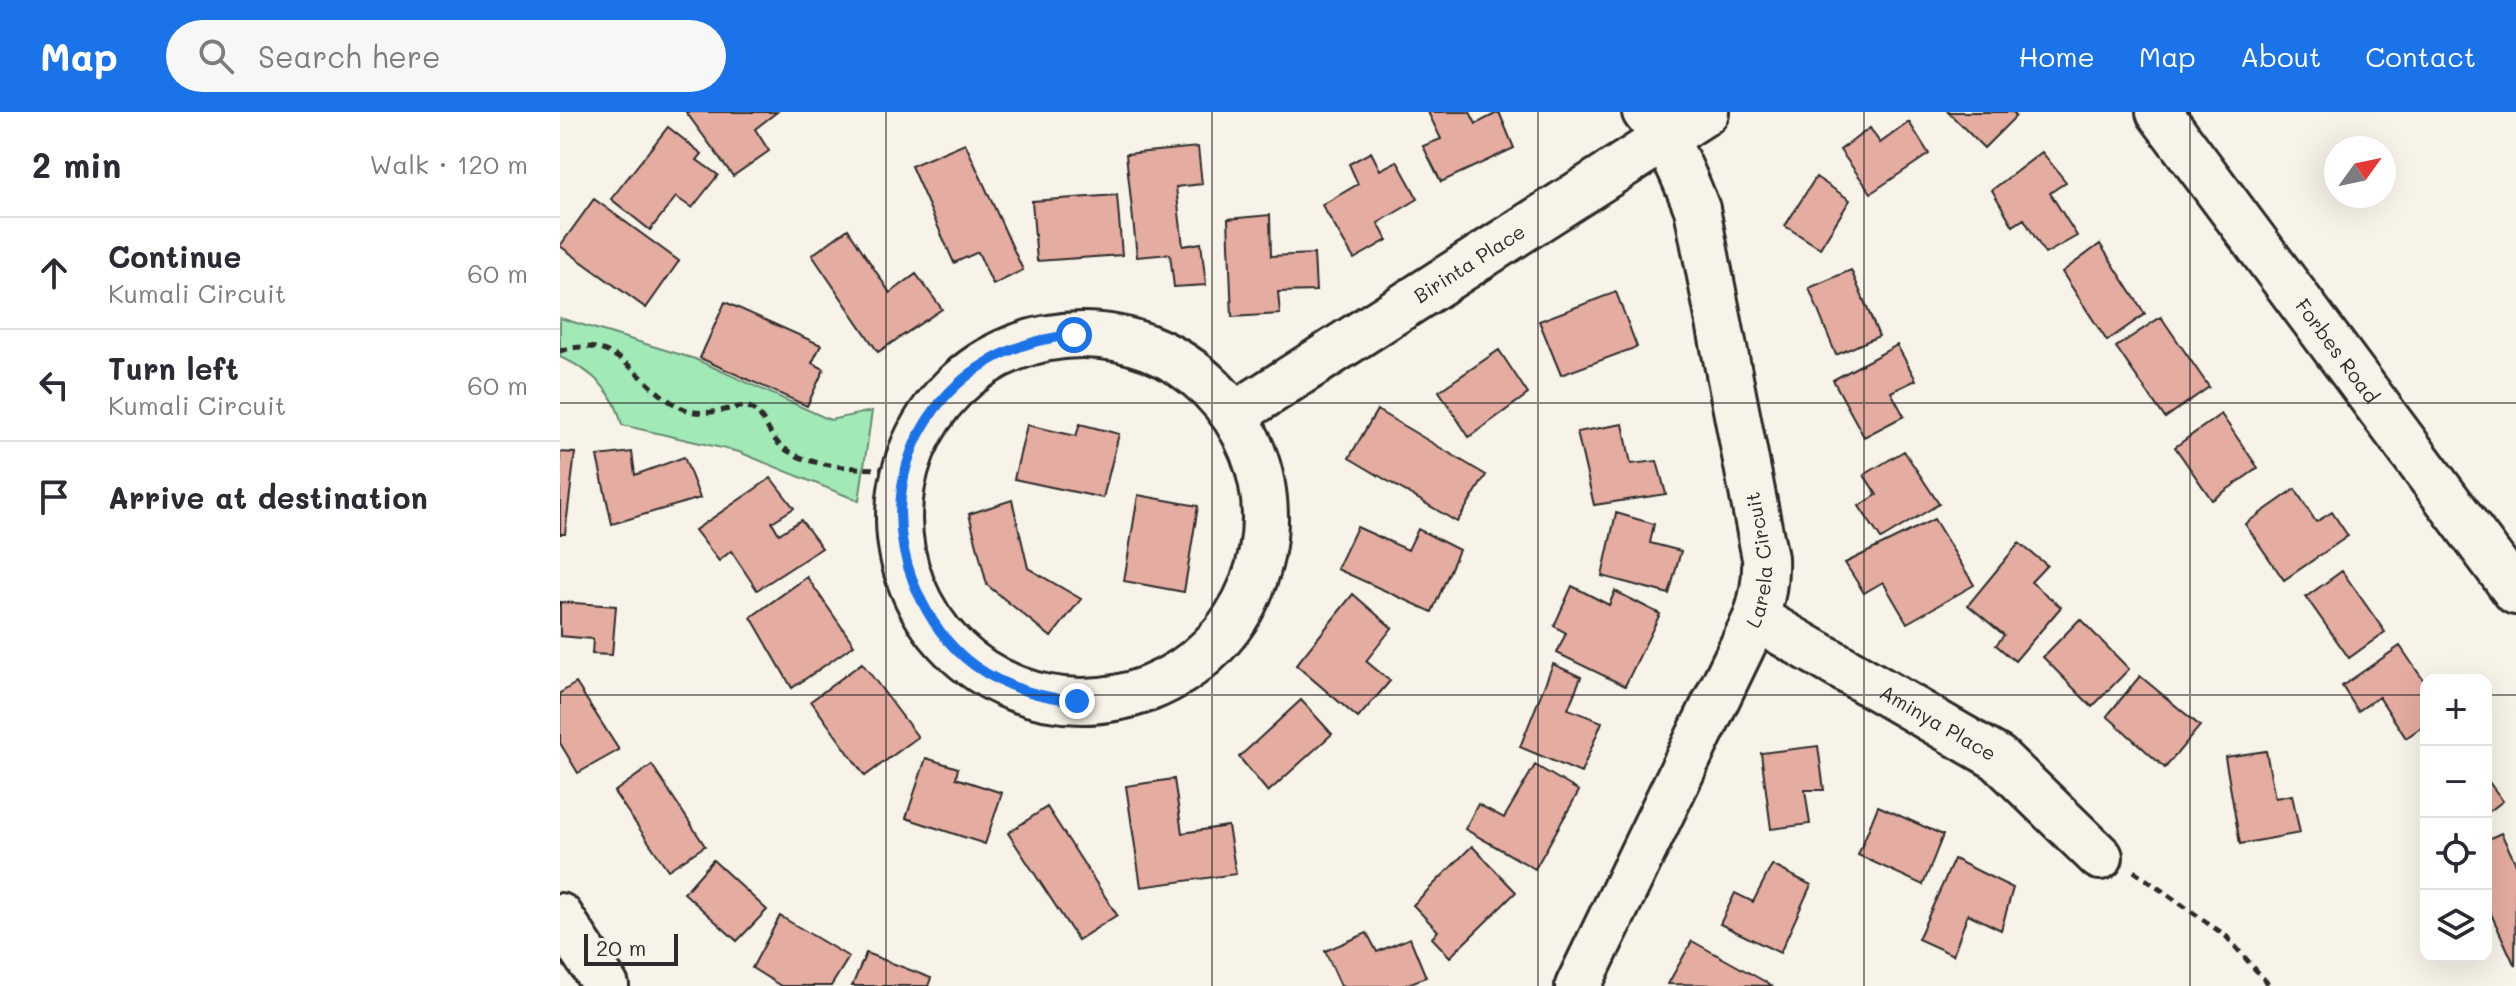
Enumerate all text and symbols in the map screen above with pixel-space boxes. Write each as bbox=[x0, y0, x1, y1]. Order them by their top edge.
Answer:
search box bbox=[166, 20, 726, 92]
text: Map bbox=[40, 31, 118, 81]
icon: search bbox=[194, 34, 238, 78]
text: Search here bbox=[258, 36, 441, 76]
text: Home bbox=[2019, 38, 2095, 74]
text: Map bbox=[2139, 38, 2196, 74]
text: About bbox=[2240, 38, 2321, 74]
text: Contact bbox=[2365, 38, 2476, 74]
north arrow bbox=[2324, 136, 2396, 208]
text: 2 min bbox=[32, 142, 121, 187]
text: Walk · 120 m bbox=[369, 147, 528, 181]
street label: Birinta Place bbox=[1408, 218, 1530, 308]
text: Continue bbox=[108, 236, 241, 276]
icon: ahead bbox=[32, 251, 76, 295]
text: 60 m bbox=[467, 256, 528, 290]
text: Kumali Circuit bbox=[108, 276, 286, 310]
street label: Forbes Road bbox=[2290, 293, 2385, 408]
route start bbox=[1056, 317, 1092, 353]
text: Turn left bbox=[108, 348, 239, 388]
icon: left bbox=[32, 363, 76, 407]
text: 60 m bbox=[467, 368, 528, 402]
text: Kumali Circuit bbox=[108, 388, 286, 422]
icon: arrive bbox=[32, 475, 76, 519]
text: Arrive at destination bbox=[108, 477, 428, 517]
street label: Larela Circuit bbox=[1738, 490, 1777, 632]
map controls bbox=[2420, 674, 2492, 962]
button: + bbox=[2420, 674, 2492, 746]
street label: Aminya Place bbox=[1875, 678, 2001, 766]
route end bbox=[1059, 683, 1095, 719]
button: − bbox=[2420, 746, 2492, 818]
button: locate bbox=[2420, 818, 2492, 890]
button: layers bbox=[2420, 890, 2492, 962]
scale bar bbox=[584, 930, 678, 966]
text: 20 m bbox=[596, 933, 646, 962]

